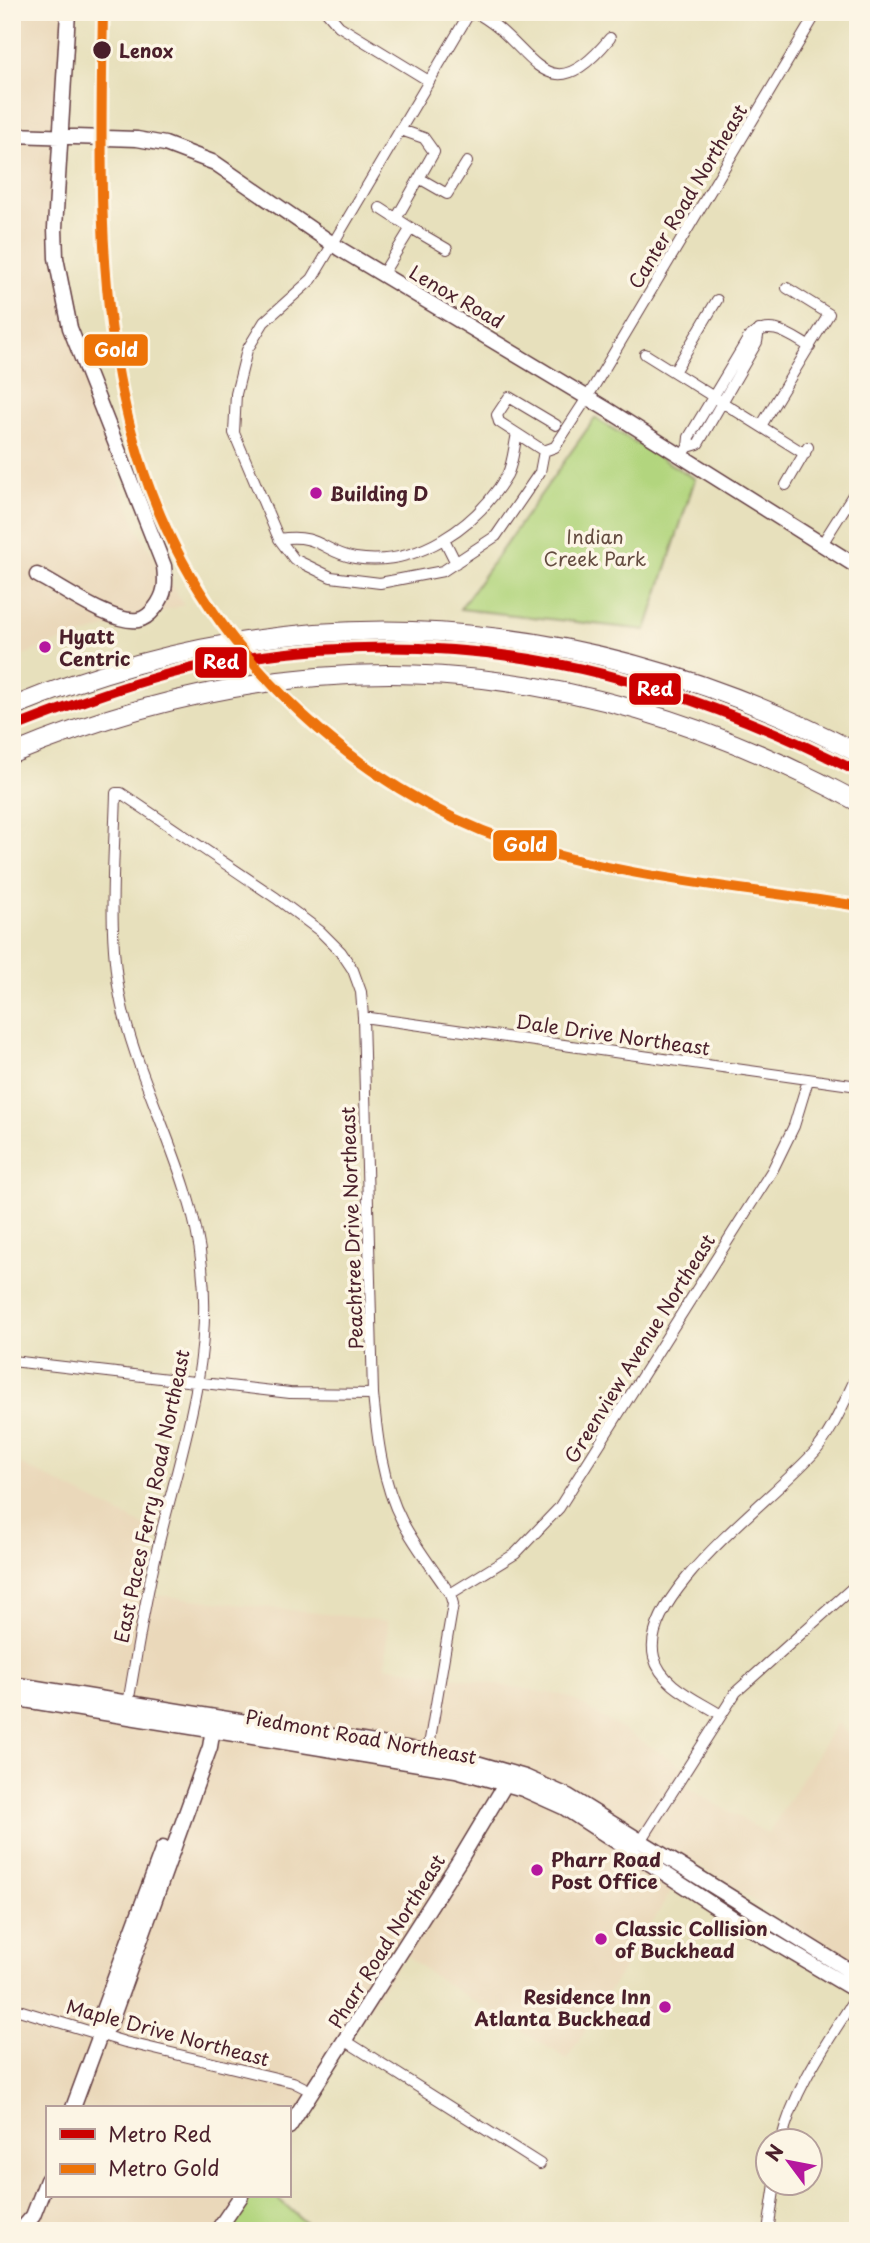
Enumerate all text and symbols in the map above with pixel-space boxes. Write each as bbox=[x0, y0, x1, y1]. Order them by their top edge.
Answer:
place label: Lenox bbox=[119, 36, 174, 64]
marker: Lenox bbox=[91, 39, 113, 61]
street label: Canter Road Northeast bbox=[621, 98, 754, 294]
street label: Lenox Road bbox=[404, 258, 510, 334]
line badge: Gold bbox=[83, 333, 149, 367]
text: Gold bbox=[94, 335, 138, 363]
place label: Building D bbox=[330, 479, 428, 507]
marker: Building D bbox=[308, 485, 324, 501]
park label: Indian Creek Park bbox=[544, 522, 647, 572]
place label: Hyatt Centric bbox=[59, 622, 130, 672]
marker: Hyatt Centric bbox=[37, 639, 53, 655]
line badge: Red bbox=[194, 646, 248, 679]
text: Red bbox=[203, 647, 240, 675]
line badge: Red bbox=[628, 672, 682, 706]
text: Red bbox=[637, 674, 674, 702]
line badge: Gold bbox=[492, 829, 558, 862]
text: Gold bbox=[503, 830, 547, 858]
street label: Dale Drive Northeast bbox=[514, 1007, 712, 1062]
street label: Peachtree Drive Northeast bbox=[333, 1106, 369, 1350]
street label: Greenview Avenue Northeast bbox=[557, 1228, 721, 1468]
street label: East Paces Ferry Road Northeast bbox=[106, 1346, 196, 1645]
street label: Piedmont Road Northeast bbox=[243, 1702, 479, 1770]
place label: Pharr Road Post Office bbox=[551, 1845, 661, 1895]
street label: Pharr Road Northeast bbox=[321, 1848, 451, 2034]
marker: Pharr Road Post Office bbox=[529, 1862, 545, 1878]
place label: Classic Collision of Buckhead bbox=[615, 1914, 768, 1964]
marker: Classic Collision of Buckhead bbox=[593, 1931, 609, 1947]
place label: Residence Inn Atlanta Buckhead bbox=[474, 1982, 651, 2032]
street label: Maple Drive Northeast bbox=[63, 1991, 273, 2073]
marker: Residence Inn Atlanta Buckhead bbox=[657, 1999, 673, 2015]
legend bbox=[46, 2106, 290, 2198]
text: Metro Red bbox=[108, 2117, 211, 2149]
north arrow bbox=[754, 2128, 824, 2198]
text: N bbox=[758, 2139, 790, 2166]
text: Metro Gold bbox=[108, 2151, 220, 2183]

